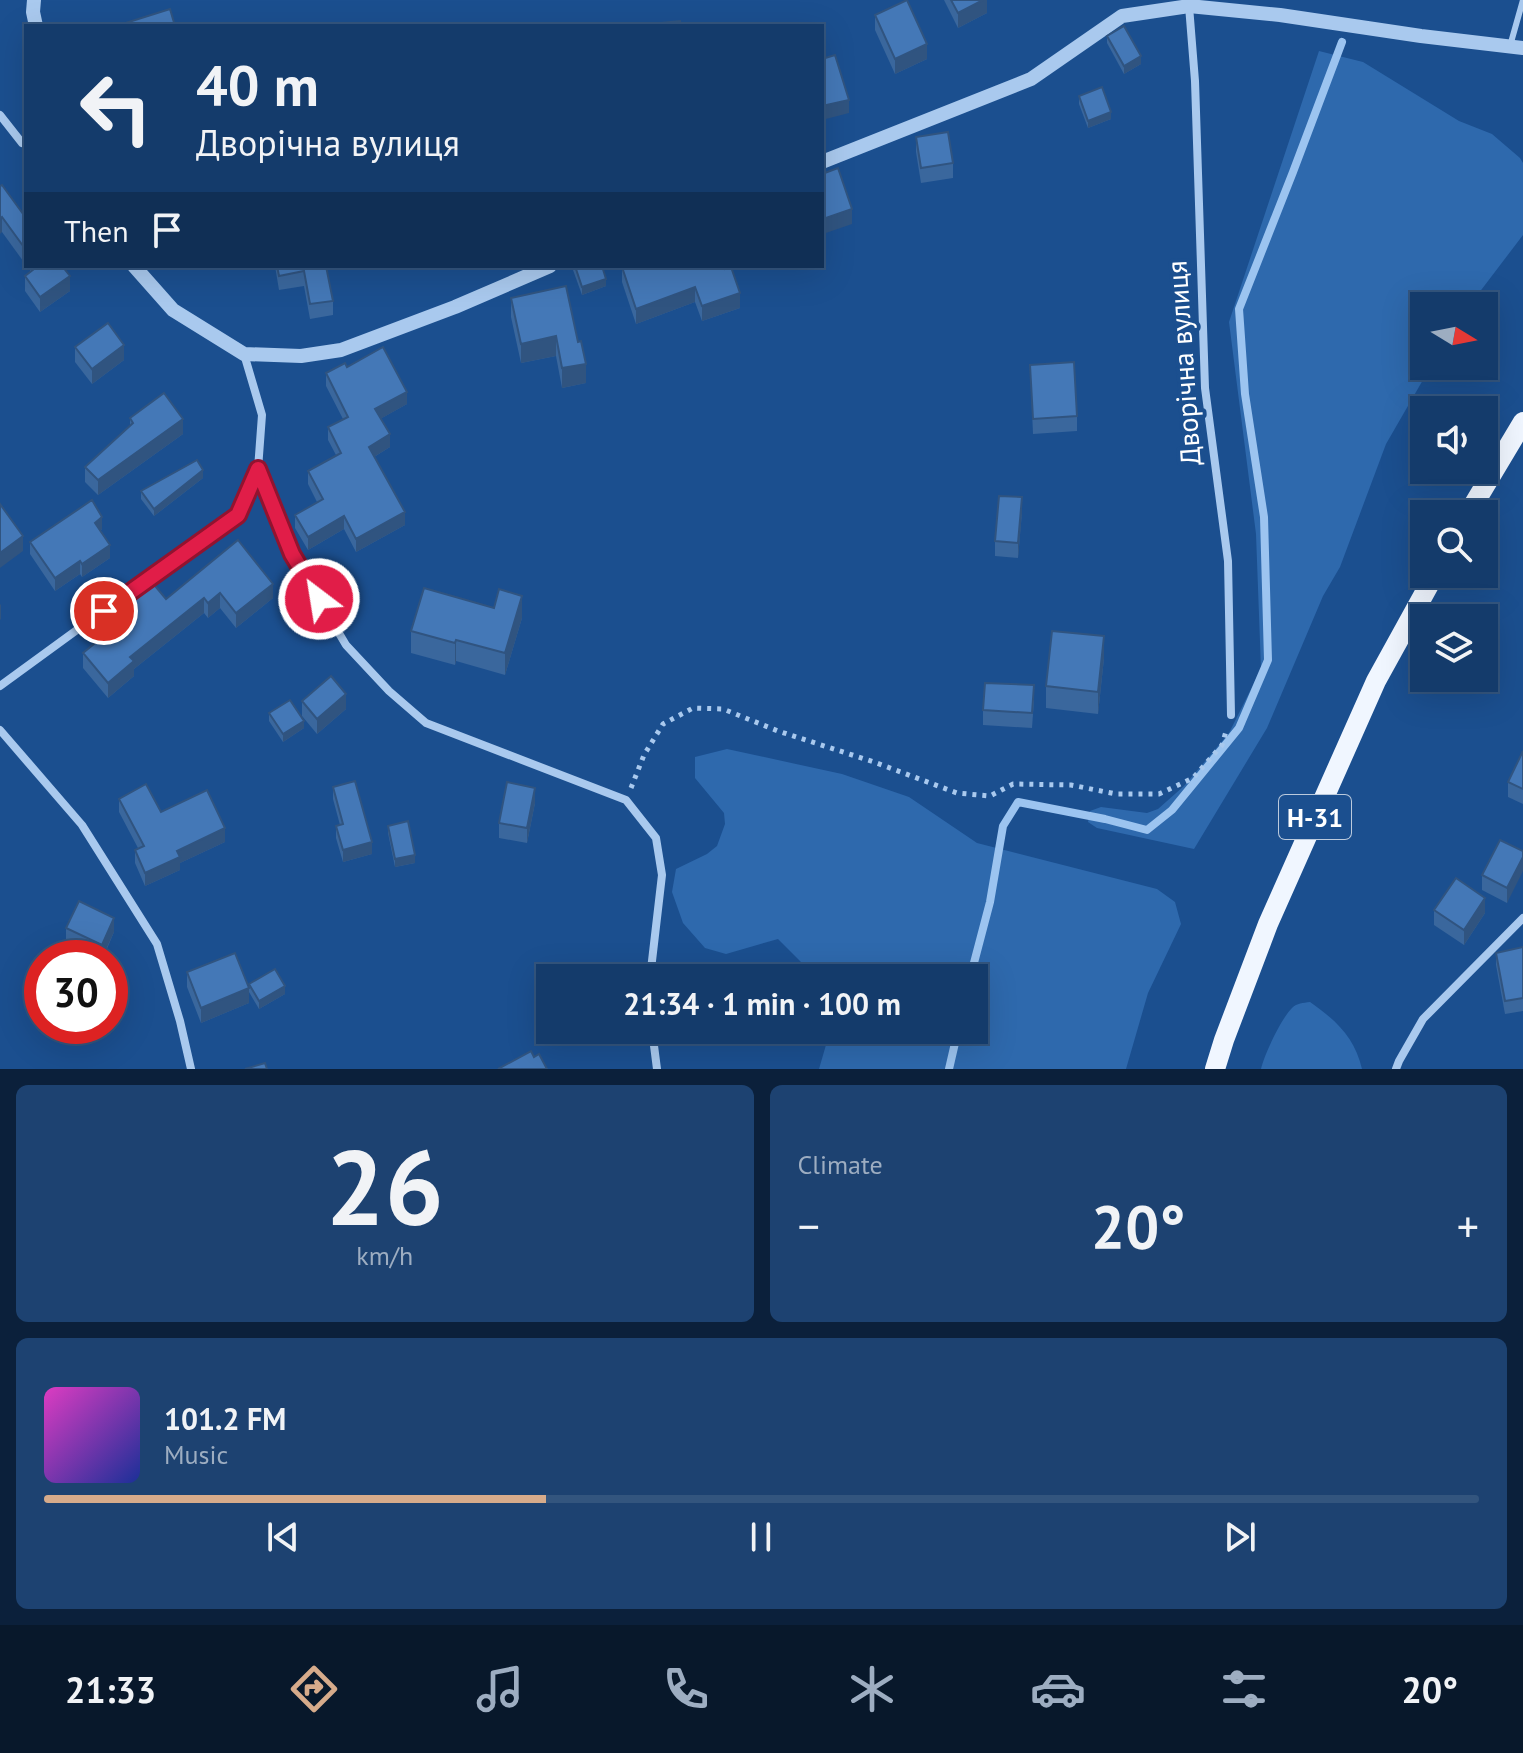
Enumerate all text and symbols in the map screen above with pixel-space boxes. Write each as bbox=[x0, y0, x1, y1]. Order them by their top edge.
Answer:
text: 40 m bbox=[196, 49, 319, 121]
icon: left bbox=[64, 56, 168, 160]
text: Дворічна вулиця bbox=[196, 119, 460, 166]
icon: arrive bbox=[145, 208, 189, 252]
text: Then bbox=[64, 211, 129, 250]
street label: Дворічна вулиця bbox=[1157, 259, 1209, 467]
north arrow bbox=[1410, 292, 1498, 380]
map controls bbox=[1410, 292, 1498, 692]
button: sound bbox=[1410, 396, 1498, 484]
button: search bbox=[1410, 500, 1498, 588]
position arrow bbox=[277, 557, 361, 641]
pin bbox=[70, 577, 138, 645]
icon: arrive bbox=[82, 589, 126, 633]
button: layers bbox=[1410, 604, 1498, 692]
road number: Н-31 bbox=[1279, 795, 1351, 839]
speed limit sign: 30 bbox=[24, 940, 128, 1044]
text: 21:34 · 1 min · 100 m bbox=[623, 984, 901, 1023]
text: 26 bbox=[326, 1119, 444, 1254]
text: Climate bbox=[798, 1148, 883, 1181]
text: 20° bbox=[1091, 1187, 1185, 1265]
text: − bbox=[798, 1197, 820, 1254]
text: + bbox=[1457, 1197, 1479, 1254]
text: km/h bbox=[356, 1239, 413, 1272]
text: 101.2 FM bbox=[164, 1399, 286, 1438]
text: Music bbox=[164, 1438, 228, 1471]
icon: previous bbox=[261, 1515, 305, 1559]
icon: pause bbox=[739, 1515, 783, 1559]
icon: next bbox=[1218, 1515, 1262, 1559]
icon: directions bbox=[286, 1661, 342, 1717]
icon: music bbox=[472, 1661, 528, 1717]
icon: phone bbox=[658, 1661, 714, 1717]
icon: climate bbox=[844, 1661, 900, 1717]
icon: car bbox=[1030, 1661, 1086, 1717]
icon: filters bbox=[1216, 1661, 1272, 1717]
text: 21:33 bbox=[65, 1666, 156, 1713]
text: 20° bbox=[1401, 1666, 1458, 1713]

